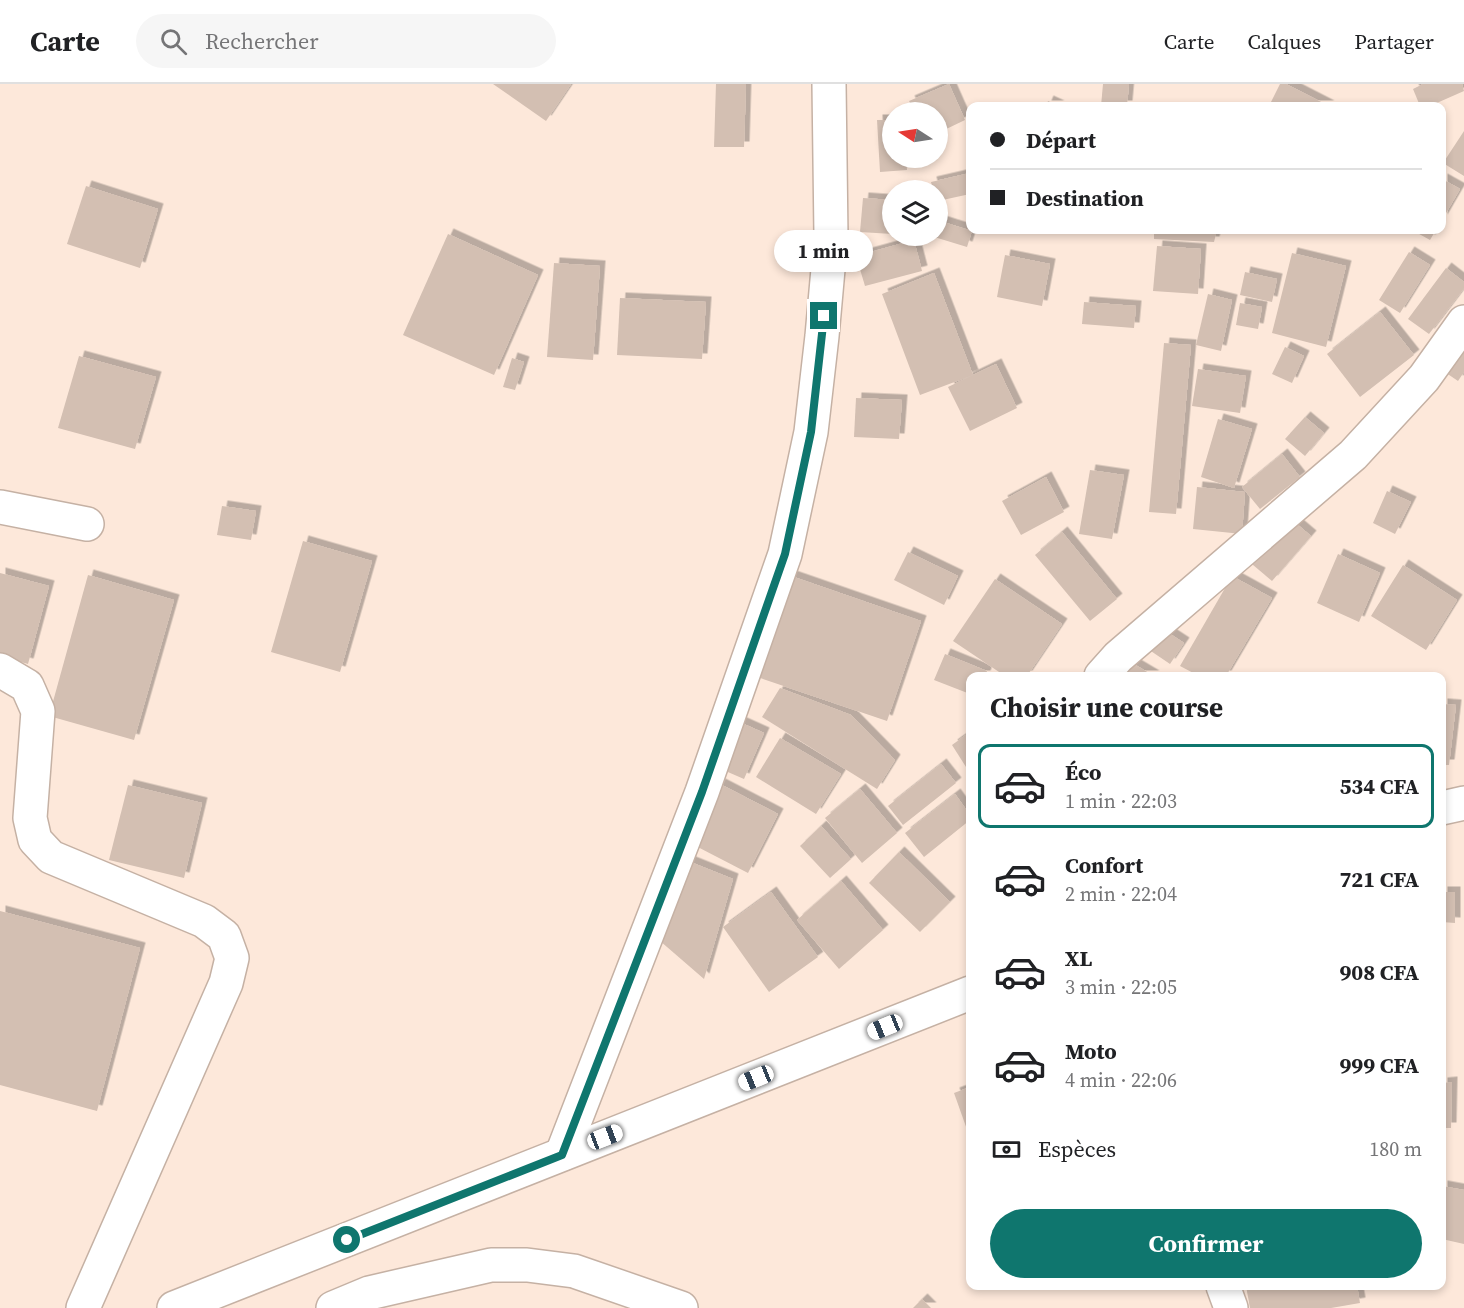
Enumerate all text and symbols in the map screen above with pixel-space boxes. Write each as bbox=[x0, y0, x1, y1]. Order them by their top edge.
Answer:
search box bbox=[136, 14, 556, 68]
text: Carte bbox=[30, 22, 100, 60]
icon: search bbox=[157, 25, 190, 58]
text: Rechercher bbox=[205, 26, 319, 56]
text: Carte bbox=[1164, 27, 1214, 56]
text: Calques bbox=[1247, 27, 1321, 56]
text: Partager bbox=[1354, 27, 1434, 56]
north arrow bbox=[882, 102, 948, 168]
map controls bbox=[882, 102, 948, 246]
text: Départ bbox=[1026, 125, 1096, 155]
button: layers bbox=[882, 180, 948, 246]
text: Destination bbox=[1026, 183, 1144, 213]
callout: 1 min bbox=[774, 229, 874, 271]
text: 1 min bbox=[798, 237, 849, 265]
route end bbox=[810, 302, 837, 329]
text: Choisir une course bbox=[990, 689, 1223, 726]
text: Éco bbox=[1065, 757, 1102, 787]
icon: car bbox=[993, 759, 1047, 813]
text: 534 CFA bbox=[1339, 771, 1419, 801]
text: 1 min · 22:03 bbox=[1065, 787, 1177, 815]
text: Confort bbox=[1065, 850, 1143, 880]
icon: car bbox=[993, 852, 1047, 906]
text: 721 CFA bbox=[1339, 864, 1419, 894]
text: 2 min · 22:04 bbox=[1065, 880, 1177, 908]
text: XL bbox=[1065, 943, 1092, 973]
icon: car bbox=[993, 945, 1047, 999]
text: 908 CFA bbox=[1339, 957, 1419, 987]
text: 3 min · 22:05 bbox=[1065, 973, 1177, 1001]
car bbox=[865, 1012, 905, 1042]
text: Moto bbox=[1065, 1036, 1117, 1066]
icon: car bbox=[993, 1038, 1047, 1092]
text: 999 CFA bbox=[1339, 1050, 1419, 1080]
car bbox=[736, 1063, 776, 1093]
text: 4 min · 22:06 bbox=[1065, 1066, 1177, 1094]
car bbox=[585, 1122, 625, 1152]
icon: cash bbox=[990, 1133, 1023, 1166]
text: Espèces bbox=[1038, 1134, 1116, 1164]
text: 180 m bbox=[1369, 1135, 1422, 1163]
button: Confirmer bbox=[990, 1209, 1422, 1278]
route start bbox=[333, 1226, 360, 1253]

